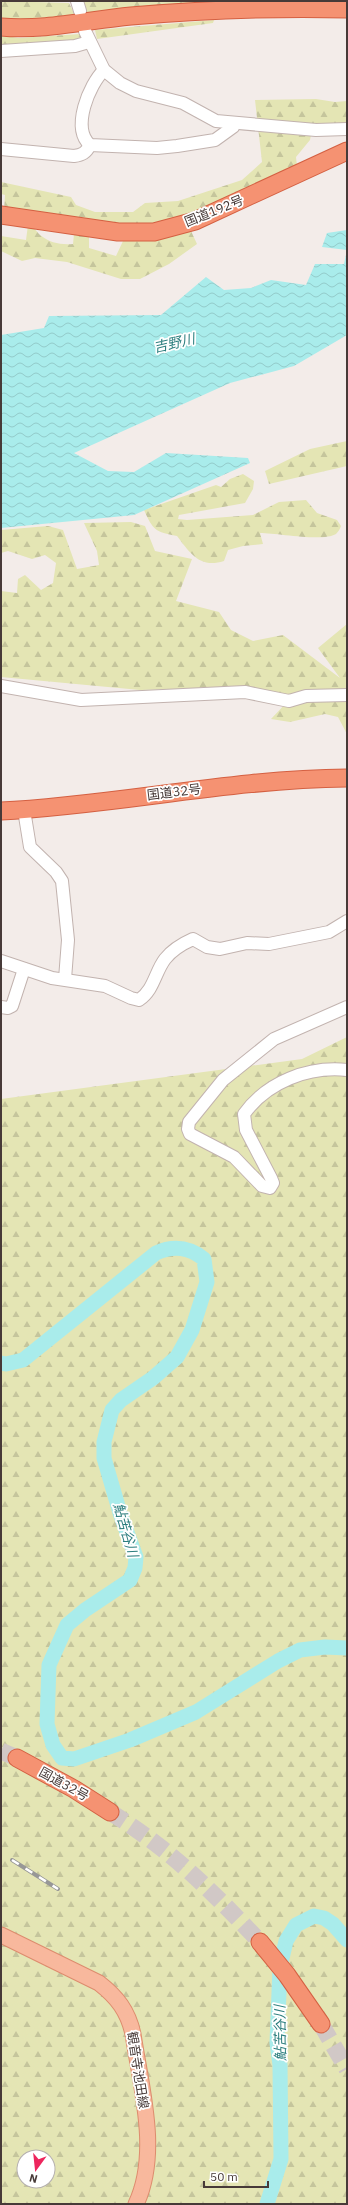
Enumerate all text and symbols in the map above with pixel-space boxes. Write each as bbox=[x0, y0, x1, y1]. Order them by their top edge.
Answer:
street label: 国道192号 bbox=[182, 191, 246, 231]
water label: 吉野川 bbox=[152, 329, 198, 356]
street label: 国道32号 bbox=[146, 780, 202, 804]
water label: 鮎苦谷川 bbox=[110, 1501, 143, 1561]
street label: 国道32号 bbox=[36, 1763, 92, 1805]
water label: 鮎苦谷川 bbox=[270, 2003, 289, 2061]
street label: 観音寺池田線 bbox=[124, 2030, 152, 2110]
north arrow bbox=[16, 2149, 56, 2189]
scale bar bbox=[204, 2163, 268, 2189]
text: 50 m bbox=[210, 2169, 238, 2184]
text: N bbox=[28, 2171, 39, 2186]

